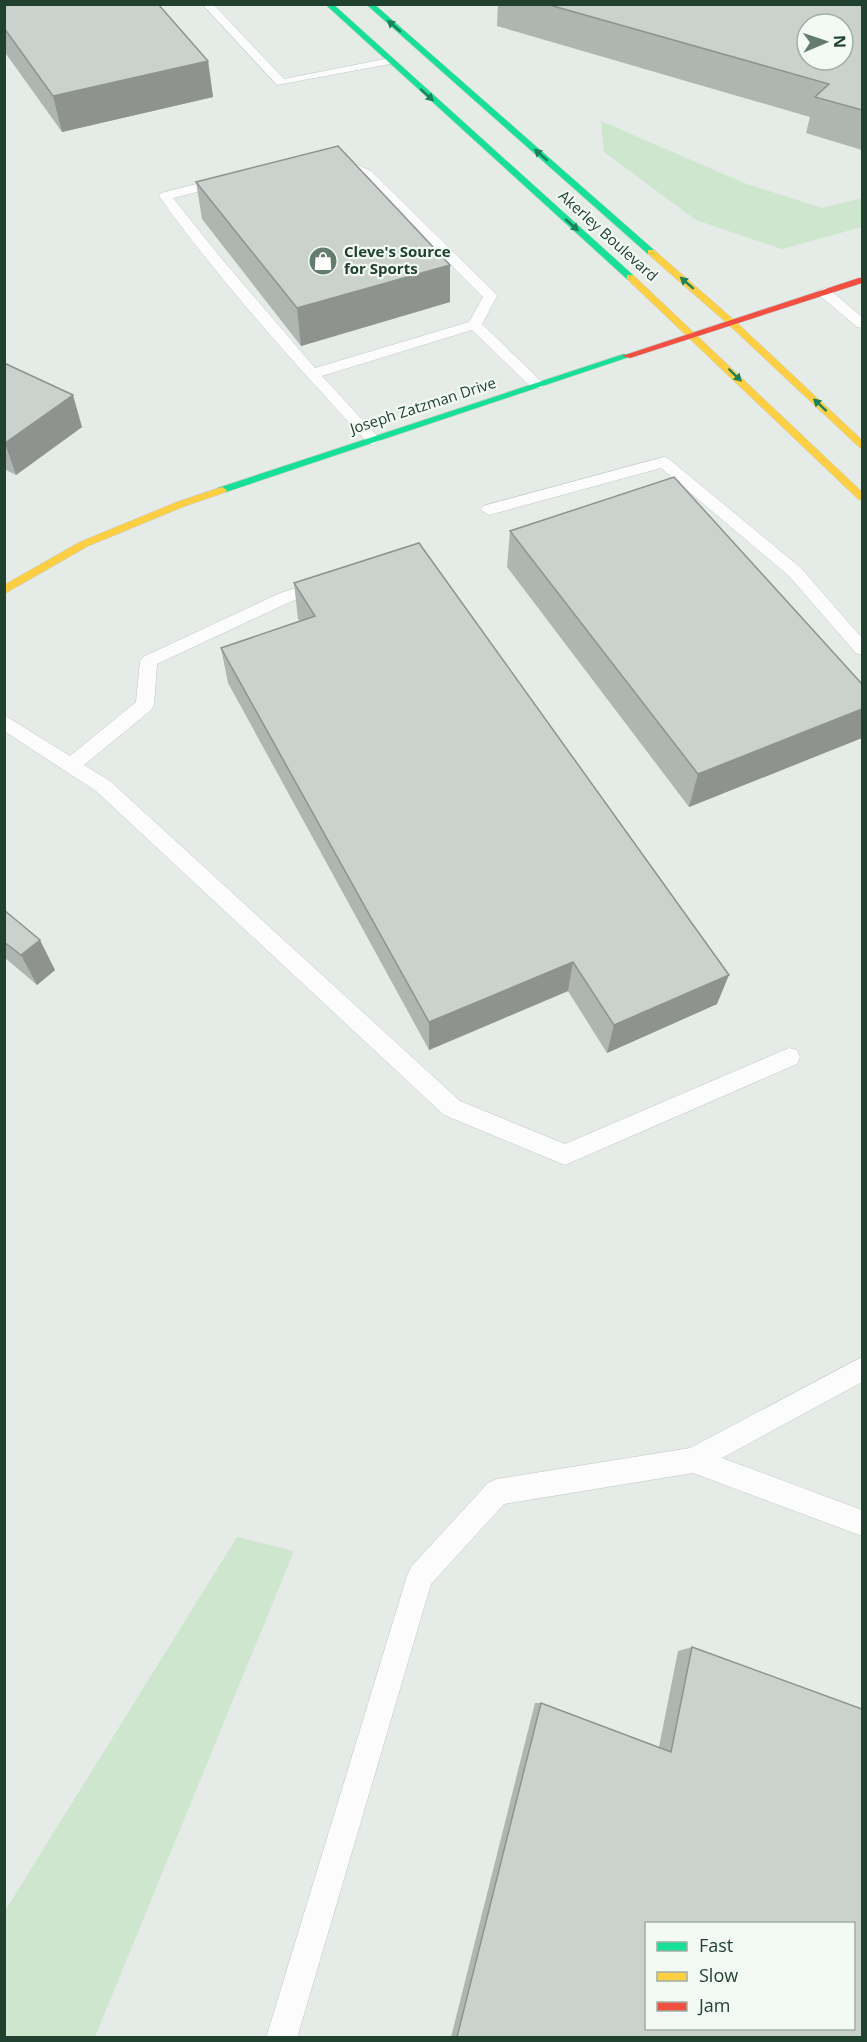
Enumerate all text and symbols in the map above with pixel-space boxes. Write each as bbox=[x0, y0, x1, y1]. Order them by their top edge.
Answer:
north arrow bbox=[795, 12, 855, 72]
one-way arrow bbox=[387, 20, 402, 33]
text: N bbox=[829, 35, 851, 48]
one-way arrow bbox=[419, 88, 434, 101]
one-way arrow bbox=[533, 148, 548, 162]
street label: Akerley Boulevard bbox=[555, 185, 662, 285]
one-way arrow bbox=[564, 218, 579, 231]
place label: Cleve's Source for Sports bbox=[344, 241, 451, 278]
shop icon: Cleve's Source for Sports bbox=[307, 245, 339, 277]
one-way arrow bbox=[679, 277, 695, 290]
one-way arrow bbox=[727, 368, 742, 382]
street label: Joseph Zatzman Drive bbox=[345, 372, 498, 439]
one-way arrow bbox=[812, 398, 827, 412]
legend bbox=[645, 1922, 855, 2030]
text: Fast bbox=[699, 1933, 733, 1957]
text: Slow bbox=[699, 1963, 738, 1987]
text: Jam bbox=[697, 1993, 731, 2017]

